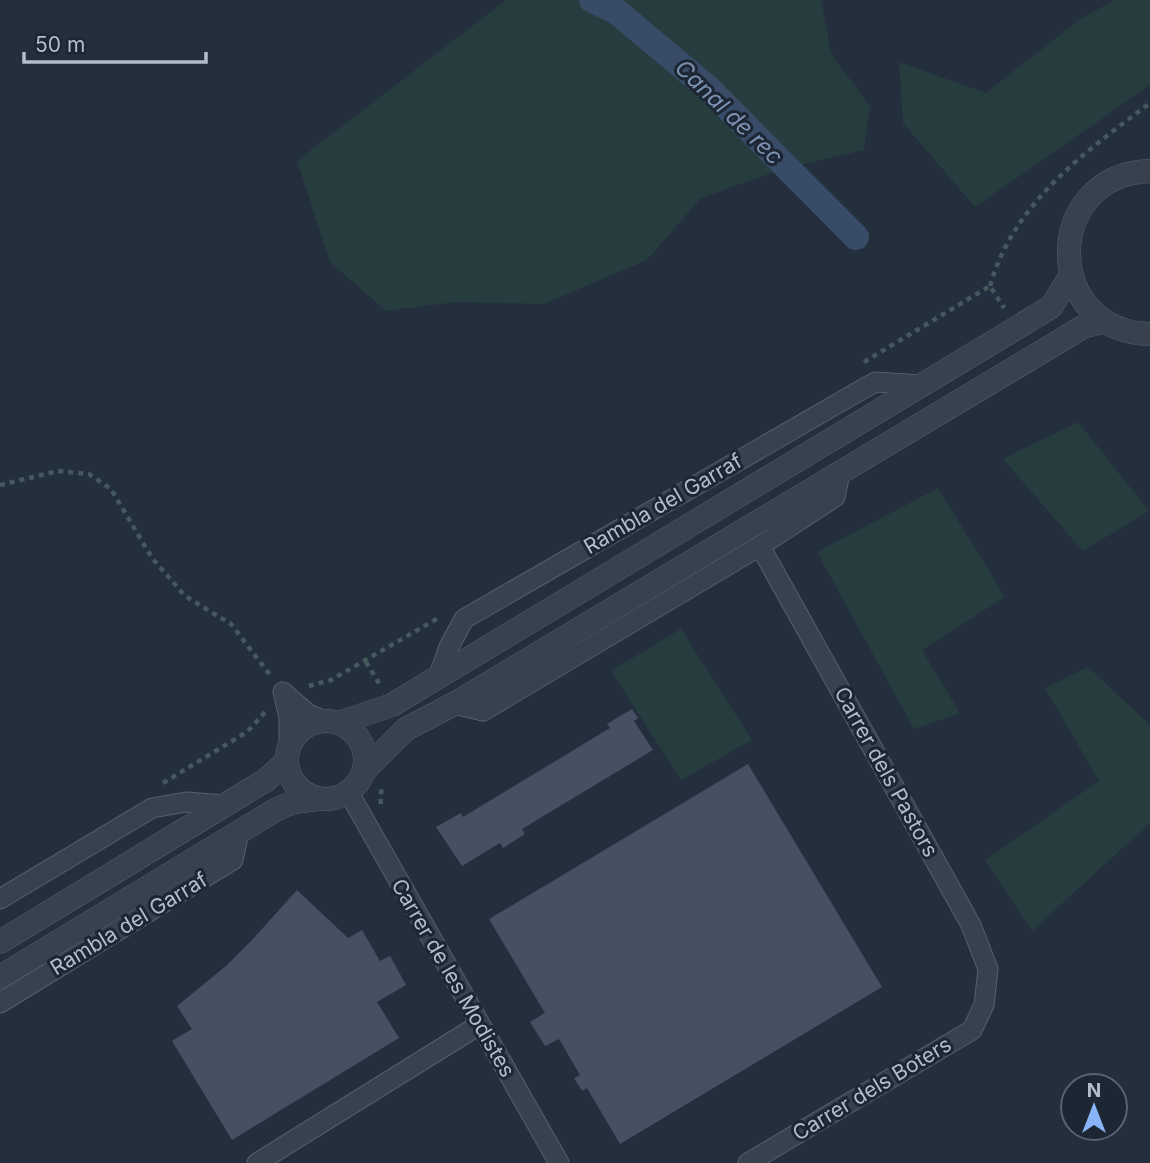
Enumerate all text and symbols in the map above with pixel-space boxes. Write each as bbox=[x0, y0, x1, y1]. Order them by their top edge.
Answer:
scale bar bbox=[24, 21, 206, 65]
text: 50 m bbox=[35, 32, 85, 57]
water label: Canal de rec bbox=[669, 54, 789, 170]
street label: Rambla del Garraf bbox=[579, 448, 746, 559]
street label: Carrer dels Pastors bbox=[829, 682, 944, 861]
street label: Rambla del Garraf bbox=[46, 867, 212, 980]
street label: Carrer de les Modistes bbox=[386, 874, 520, 1081]
street label: Carrer dels Boters bbox=[788, 1031, 955, 1146]
north arrow bbox=[1059, 1072, 1129, 1142]
text: N bbox=[1087, 1079, 1101, 1102]

